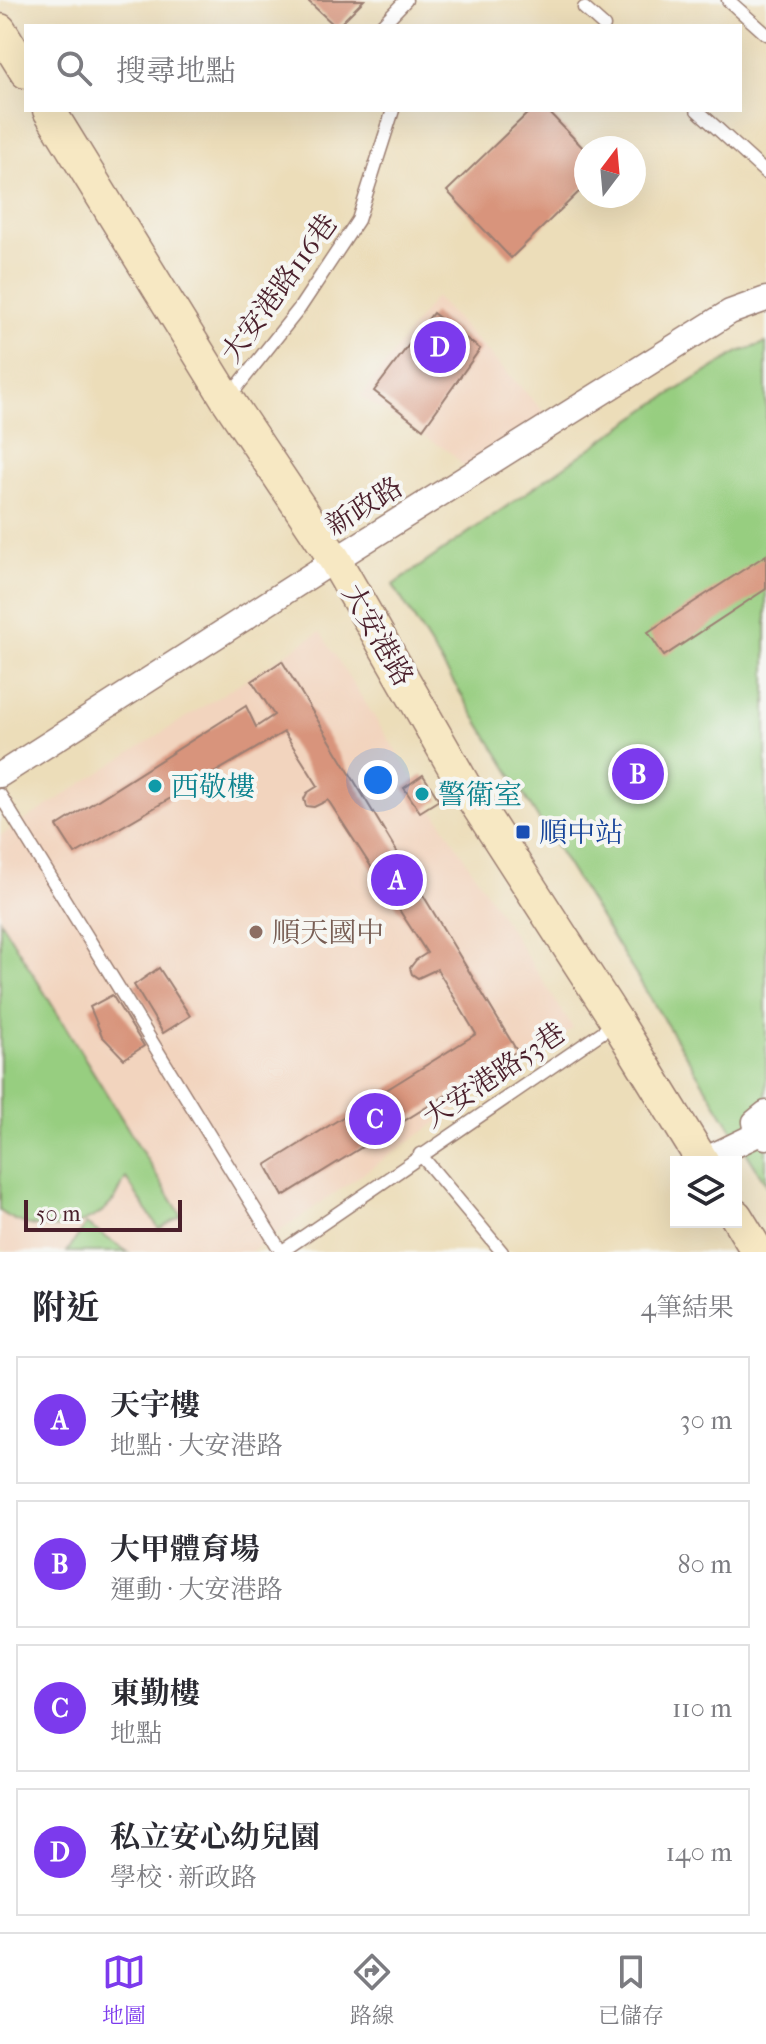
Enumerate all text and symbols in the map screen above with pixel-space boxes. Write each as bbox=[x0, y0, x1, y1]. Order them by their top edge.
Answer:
search box bbox=[24, 24, 742, 112]
icon: search bbox=[52, 46, 96, 90]
text: 搜尋地點 bbox=[116, 54, 236, 89]
north arrow bbox=[574, 136, 646, 208]
street label: 大安港路116巷 bbox=[214, 207, 344, 369]
pin: D bbox=[414, 317, 466, 377]
street label: 新政路 bbox=[320, 470, 408, 542]
street label: 大安港路 bbox=[336, 578, 420, 692]
pin: B bbox=[612, 744, 664, 804]
your location bbox=[358, 760, 398, 800]
place label: 西敬樓 bbox=[171, 770, 255, 803]
marker: 西敬樓 bbox=[146, 777, 164, 795]
place label: 警衛室 bbox=[438, 778, 522, 811]
marker: 警衛室 bbox=[413, 785, 431, 803]
place label: 順中站 bbox=[539, 816, 623, 849]
marker: 順中站 bbox=[514, 823, 532, 841]
pin: A bbox=[371, 850, 423, 910]
place label: 順天國中 bbox=[272, 916, 384, 949]
marker: 順天國中 bbox=[247, 923, 265, 941]
street label: 大安港路53巷 bbox=[417, 1016, 571, 1134]
pin: C bbox=[349, 1089, 401, 1149]
map controls bbox=[670, 1156, 742, 1228]
button: layers bbox=[670, 1156, 742, 1228]
scale bar bbox=[24, 1196, 182, 1232]
text: 50 m bbox=[36, 1201, 81, 1227]
text: 附近 bbox=[32, 1288, 100, 1328]
text: 4筆結果 bbox=[641, 1292, 734, 1323]
text: 天宇樓 bbox=[110, 1388, 200, 1423]
text: A bbox=[52, 1405, 68, 1436]
text: 30 m bbox=[680, 1405, 732, 1436]
text: 地點 · 大安港路 bbox=[110, 1430, 282, 1461]
text: 大甲體育場 bbox=[110, 1532, 260, 1567]
text: B bbox=[52, 1549, 68, 1580]
text: 80 m bbox=[677, 1549, 732, 1580]
text: 運動 · 大安港路 bbox=[110, 1574, 282, 1605]
text: 東勤樓 bbox=[110, 1676, 200, 1711]
text: C bbox=[51, 1693, 69, 1724]
text: 110 m bbox=[672, 1693, 732, 1724]
text: 地點 bbox=[110, 1718, 162, 1749]
text: 私立安心幼兒園 bbox=[110, 1820, 320, 1855]
text: D bbox=[50, 1837, 70, 1868]
text: 140 m bbox=[666, 1837, 732, 1868]
text: 學校 · 新政路 bbox=[110, 1862, 256, 1893]
tab: 地圖 bbox=[102, 1950, 146, 2029]
tab: 路線 bbox=[350, 1950, 394, 2029]
tab: 已儲存 bbox=[598, 1950, 664, 2029]

